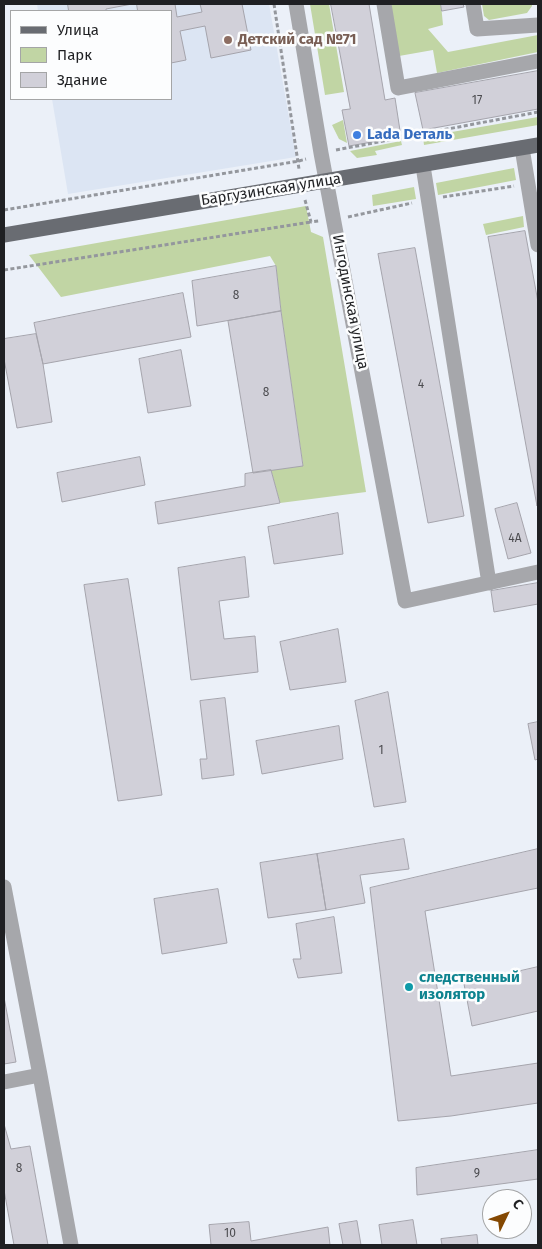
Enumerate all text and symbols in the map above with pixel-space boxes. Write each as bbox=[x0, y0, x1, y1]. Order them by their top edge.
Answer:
legend bbox=[10, 10, 172, 100]
text: Улица bbox=[57, 21, 99, 39]
place label: Детский сад №71 bbox=[238, 31, 357, 49]
marker: Детский сад №71 bbox=[222, 34, 234, 46]
text: Парк bbox=[57, 46, 92, 64]
text: Здание bbox=[57, 71, 107, 89]
house number: 17 bbox=[472, 94, 482, 108]
place label: Lada Dеталь bbox=[367, 126, 452, 144]
marker: Lada Dеталь bbox=[351, 129, 363, 141]
street label: Баргузинская улица bbox=[200, 170, 342, 210]
street label: Ингодинская улица bbox=[328, 233, 372, 371]
house number: 8 bbox=[233, 289, 239, 303]
house number: 4 bbox=[418, 378, 424, 392]
house number: 8 bbox=[263, 386, 269, 400]
house number: 4А bbox=[508, 532, 522, 546]
house number: 1 bbox=[378, 744, 384, 758]
place label: следственный изолятор bbox=[419, 969, 520, 1004]
marker: следственный изолятор bbox=[403, 981, 415, 993]
house number: 8 bbox=[16, 1162, 22, 1176]
house number: 9 bbox=[474, 1167, 480, 1181]
north arrow bbox=[482, 1189, 532, 1239]
text: С bbox=[509, 1196, 527, 1213]
house number: 10 bbox=[224, 1227, 236, 1241]

